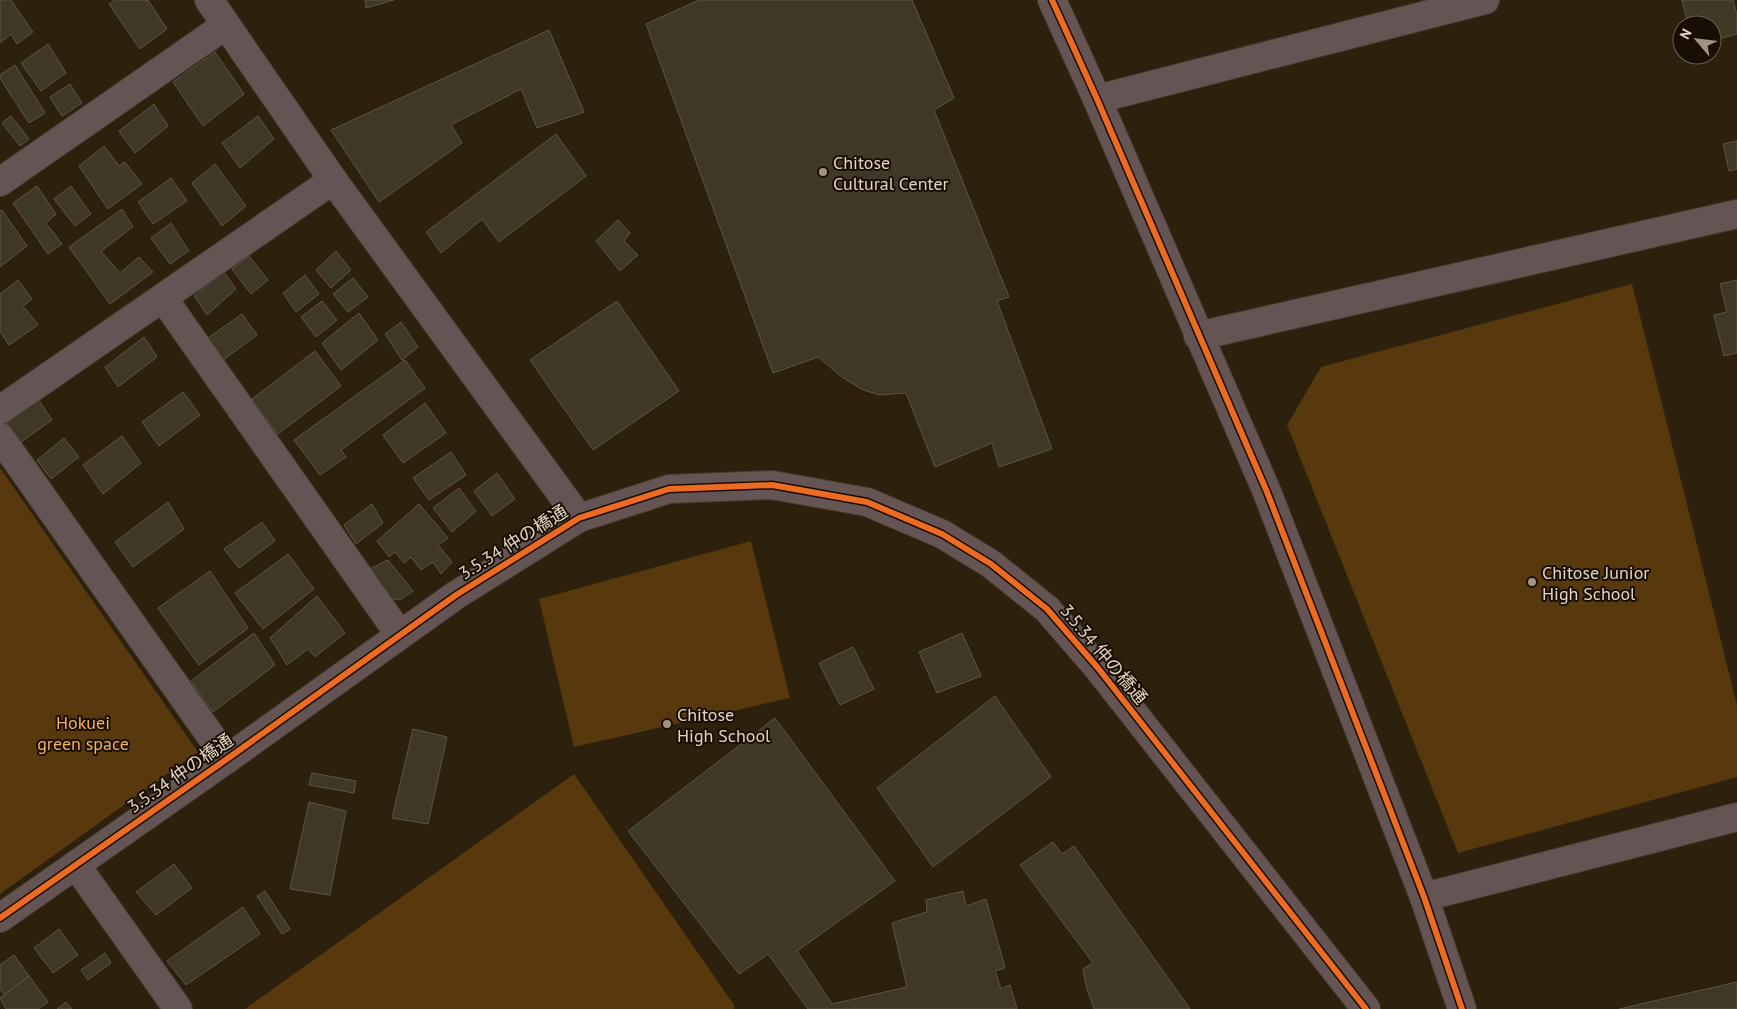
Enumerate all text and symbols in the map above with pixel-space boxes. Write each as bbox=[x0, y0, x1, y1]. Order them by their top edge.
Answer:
north arrow bbox=[1672, 15, 1722, 65]
text: N bbox=[1675, 26, 1696, 42]
place label: Chitose Cultural Center bbox=[833, 151, 949, 195]
marker: Chitose Cultural Center bbox=[817, 166, 829, 178]
street label: 3.5.34 仲の橋通 bbox=[454, 499, 572, 585]
place label: Chitose Junior High School bbox=[1542, 561, 1649, 605]
marker: Chitose Junior High School bbox=[1526, 576, 1538, 588]
street label: 3.5.34 仲の橋通 bbox=[1055, 599, 1153, 709]
place label: Chitose High School bbox=[677, 703, 771, 747]
park label: Hokuei green space bbox=[37, 711, 129, 755]
marker: Chitose High School bbox=[661, 718, 673, 730]
street label: 3.5.34 仲の橋通 bbox=[123, 728, 237, 818]

